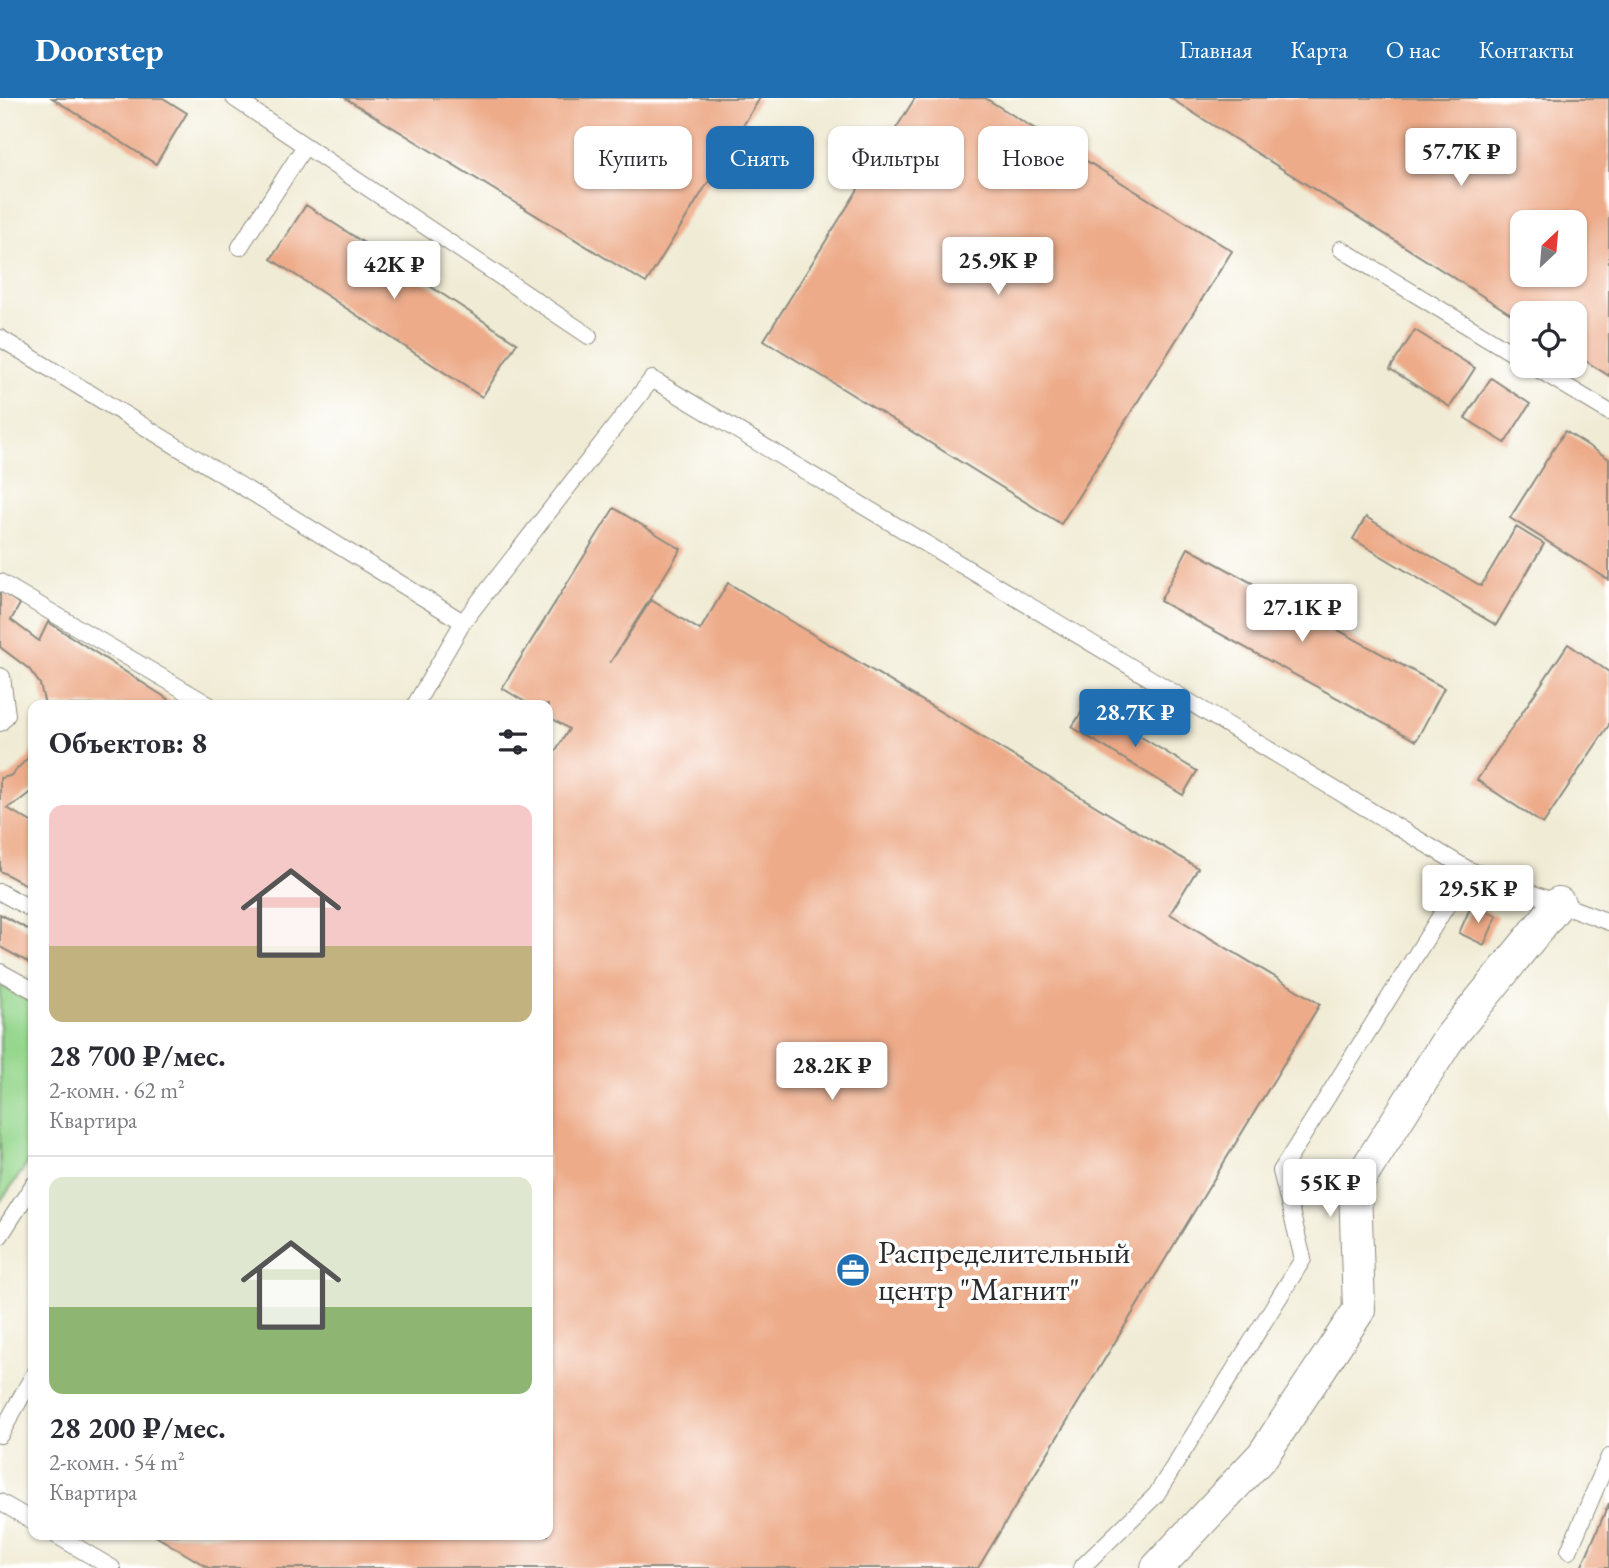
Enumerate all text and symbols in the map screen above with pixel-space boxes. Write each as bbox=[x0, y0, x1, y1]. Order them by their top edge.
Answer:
text: Doorstep bbox=[35, 28, 163, 71]
text: Главная bbox=[1179, 34, 1253, 65]
text: Карта bbox=[1291, 34, 1348, 65]
text: О нас bbox=[1386, 34, 1441, 65]
text: Контакты bbox=[1479, 34, 1574, 65]
chip: Купить bbox=[574, 126, 692, 189]
chip: Снять bbox=[706, 126, 814, 189]
chip: Фильтры bbox=[828, 126, 964, 189]
chip: Новое bbox=[978, 126, 1088, 189]
pin: 57.7K ₽ bbox=[1396, 129, 1526, 188]
text: 57.7K ₽ bbox=[1421, 136, 1501, 166]
north arrow bbox=[1510, 210, 1587, 287]
map controls bbox=[1510, 210, 1587, 378]
pin: 25.9K ₽ bbox=[933, 238, 1063, 297]
pin: 42K ₽ bbox=[345, 242, 443, 301]
text: 25.9K ₽ bbox=[958, 245, 1038, 275]
text: 42K ₽ bbox=[363, 249, 425, 279]
button: locate bbox=[1510, 301, 1587, 378]
pin: 27.1K ₽ bbox=[1237, 584, 1367, 644]
text: 27.1K ₽ bbox=[1262, 592, 1342, 622]
pin: 28.7K ₽ bbox=[1070, 690, 1200, 749]
text: 28.7K ₽ bbox=[1095, 697, 1175, 727]
text: Объектов: 8 bbox=[49, 723, 207, 762]
icon: filters bbox=[494, 723, 532, 761]
icon: home bbox=[228, 850, 354, 976]
pin: 29.5K ₽ bbox=[1413, 866, 1543, 925]
text: 29.5K ₽ bbox=[1438, 873, 1518, 903]
text: 28 700 ₽/мес. bbox=[49, 1036, 226, 1075]
pin: 28.2K ₽ bbox=[767, 1042, 897, 1102]
text: 28.2K ₽ bbox=[792, 1050, 872, 1080]
text: 2-комн. · 62 m² bbox=[49, 1075, 185, 1105]
text: Квартира bbox=[49, 1105, 137, 1135]
pin: 55K ₽ bbox=[1281, 1160, 1379, 1219]
text: 55K ₽ bbox=[1299, 1167, 1361, 1197]
icon: home bbox=[228, 1222, 354, 1348]
place label: Распределительный центр "Магнит" bbox=[878, 1231, 1131, 1310]
office icon: Распределительный центр "Магнит" bbox=[834, 1251, 872, 1289]
text: 28 200 ₽/мес. bbox=[49, 1408, 226, 1447]
text: 2-комн. · 54 m² bbox=[49, 1447, 185, 1477]
text: Квартира bbox=[49, 1477, 137, 1507]

